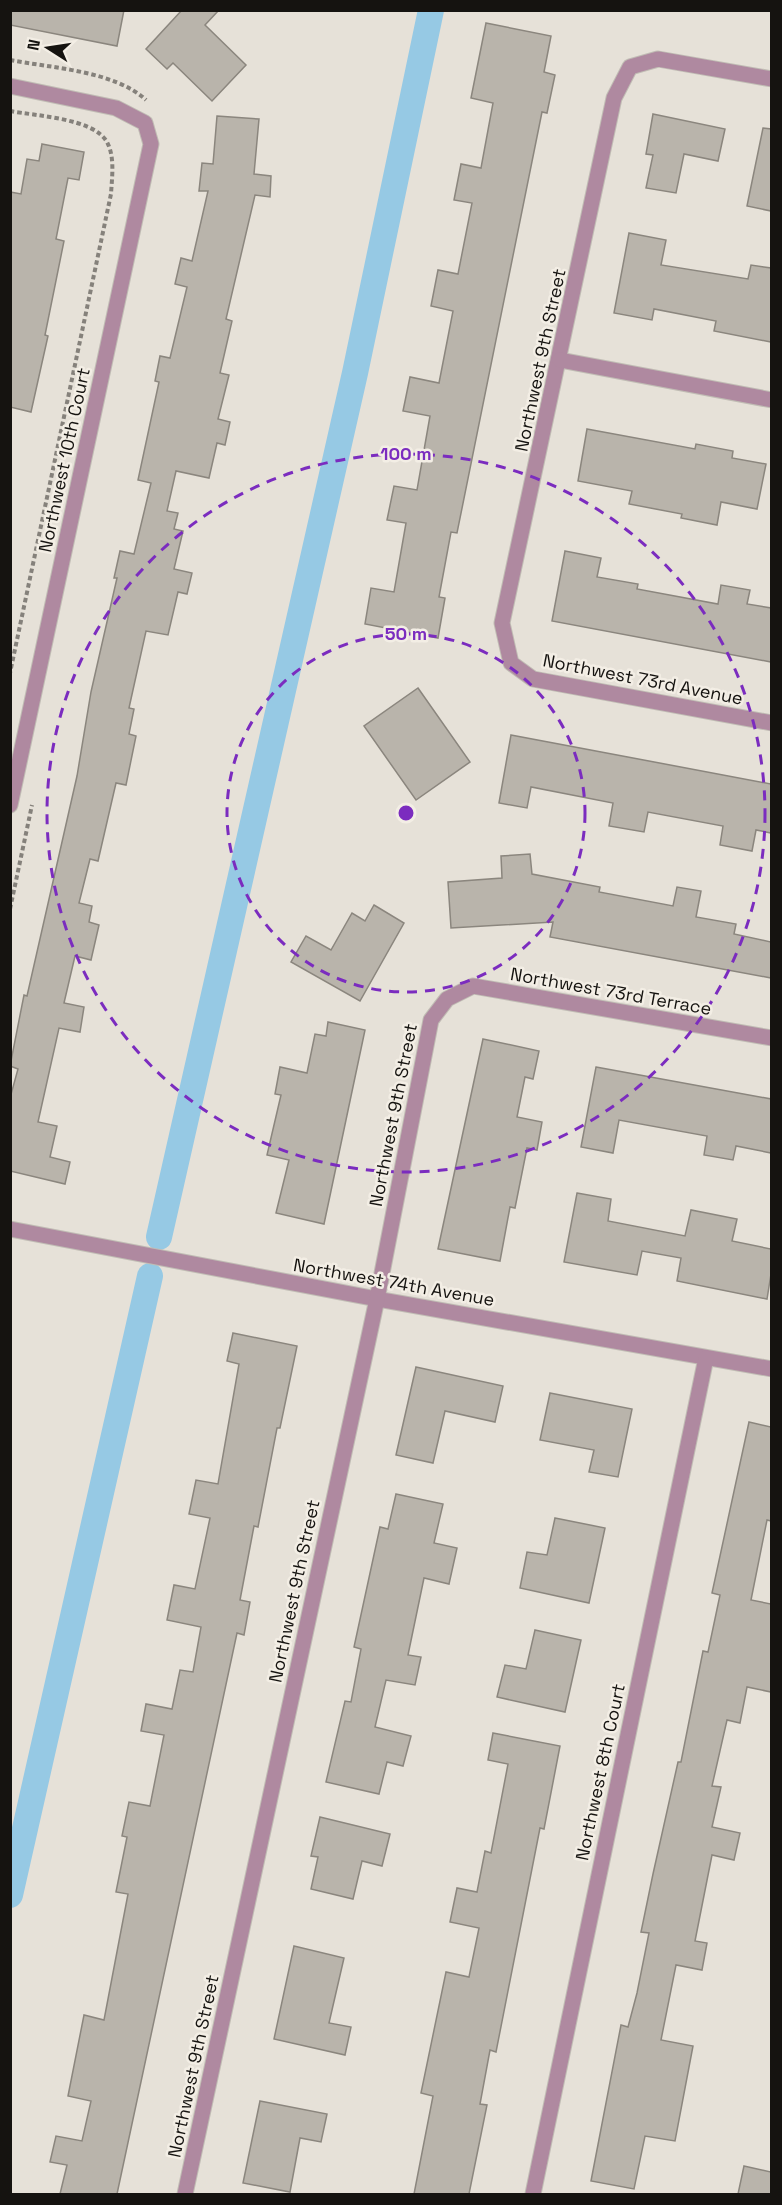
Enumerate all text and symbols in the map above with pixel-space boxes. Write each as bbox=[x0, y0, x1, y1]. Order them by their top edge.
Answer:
north arrow bbox=[18, 18, 78, 78]
text: N bbox=[22, 38, 45, 52]
street label: Northwest 9th Street bbox=[509, 267, 571, 453]
street label: Northwest 10th Court bbox=[33, 366, 95, 554]
text: 100 m bbox=[380, 442, 432, 465]
text: 50 m bbox=[385, 622, 427, 645]
street label: Northwest 73rd Avenue bbox=[541, 648, 745, 710]
centre of rings bbox=[396, 803, 416, 823]
street label: Northwest 73rd Terrace bbox=[509, 962, 713, 1020]
street label: Northwest 9th Street bbox=[364, 1021, 422, 1209]
street label: Northwest 74th Avenue bbox=[292, 1253, 496, 1311]
street label: Northwest 9th Street bbox=[263, 1498, 325, 1684]
street label: Northwest 8th Court bbox=[570, 1682, 630, 1862]
street label: Northwest 9th Street bbox=[162, 1973, 224, 2159]

